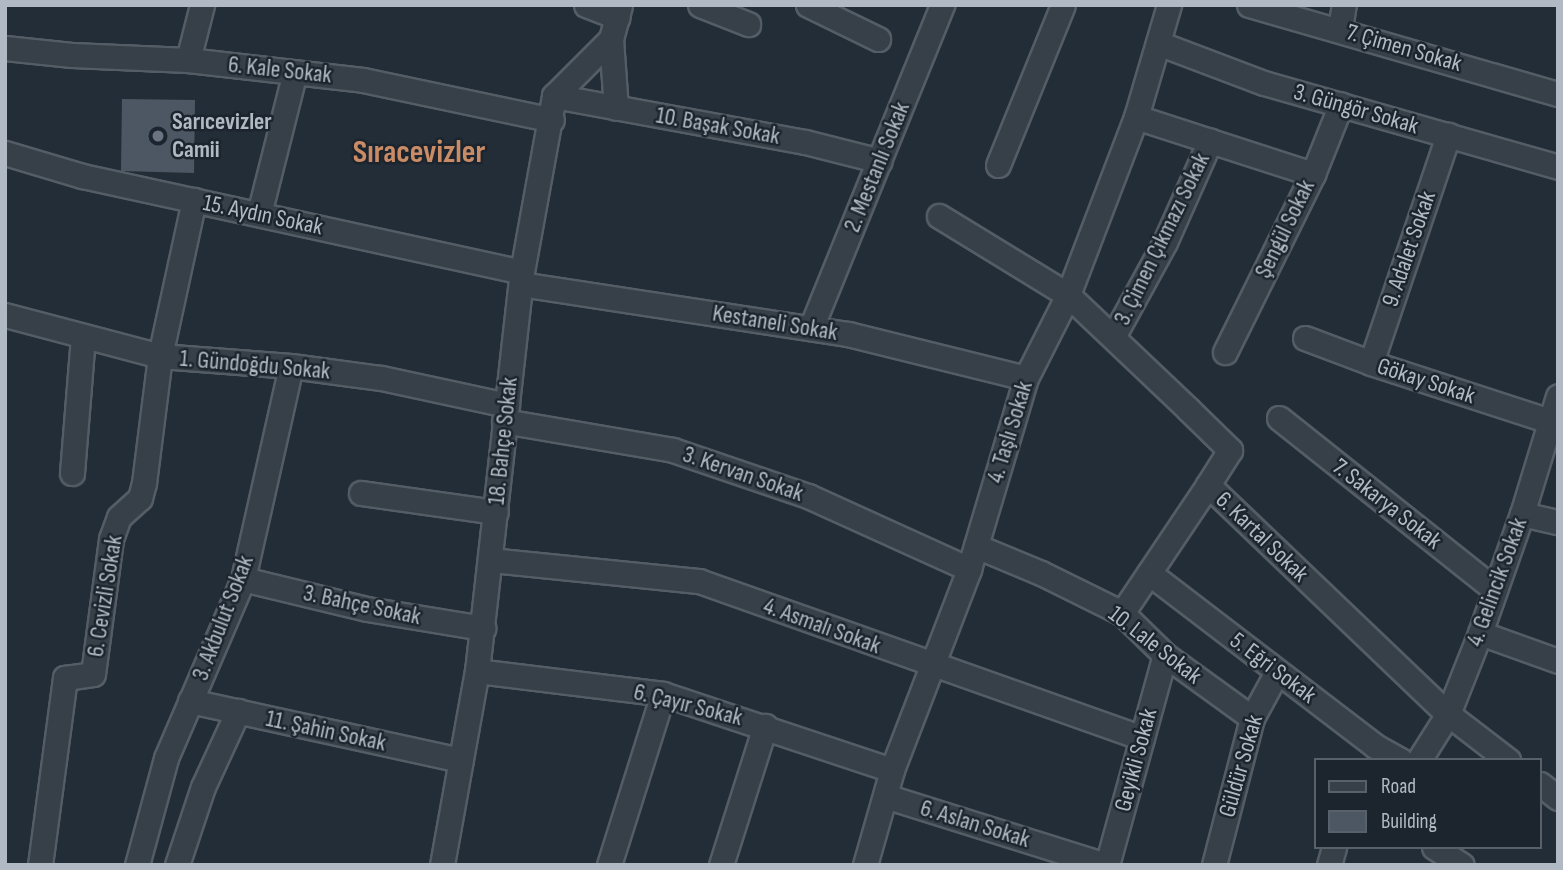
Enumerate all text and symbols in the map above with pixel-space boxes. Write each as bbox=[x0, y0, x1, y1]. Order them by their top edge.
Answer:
street label: 7. Çimen Sokak bbox=[1343, 18, 1465, 78]
street label: 6. Kale Sokak bbox=[227, 50, 333, 90]
street label: 3. Güngör Sokak bbox=[1290, 77, 1422, 141]
street label: 2. Mestanlı Sokak bbox=[838, 98, 916, 236]
street label: 10. Başak Sokak bbox=[654, 101, 782, 151]
place label: Sarıcevizler Camii bbox=[172, 108, 272, 164]
marker: Sarıcevizler Camii bbox=[150, 128, 166, 144]
district label: Sıracevizler bbox=[353, 134, 485, 172]
street label: 3. Çimen Çıkmazı Sokak bbox=[1108, 148, 1216, 330]
street label: Şengül Sokak bbox=[1249, 175, 1321, 283]
street label: 9. Adalet Sokak bbox=[1376, 187, 1442, 311]
street label: 15. Aydın Sokak bbox=[200, 188, 326, 242]
street label: Kestaneli Sokak bbox=[710, 299, 840, 347]
street label: 1. Gündoğdu Sokak bbox=[179, 344, 331, 386]
street label: Gökay Sokak bbox=[1373, 352, 1479, 410]
street label: 18. Bahçe Sokak bbox=[482, 376, 524, 506]
street label: 4. Taşlı Sokak bbox=[981, 378, 1039, 486]
street label: 3. Kervan Sokak bbox=[679, 440, 807, 508]
street label: 7. Sakarya Sokak bbox=[1327, 452, 1447, 556]
street label: 6. Kartal Sokak bbox=[1210, 486, 1314, 588]
street label: 4. Gelincik Sokak bbox=[1460, 514, 1534, 650]
street label: 6. Cevizli Sokak bbox=[81, 533, 129, 659]
street label: 3. Akbulut Sokak bbox=[186, 551, 260, 685]
street label: 3. Bahçe Sokak bbox=[301, 578, 423, 632]
street label: 4. Asmalı Sokak bbox=[759, 592, 885, 660]
street label: 10. Lale Sokak bbox=[1103, 600, 1207, 690]
street label: 5. Eğri Sokak bbox=[1224, 626, 1322, 710]
street label: 6. Çayır Sokak bbox=[631, 678, 745, 732]
street label: 11. Şahin Sokak bbox=[263, 704, 389, 758]
street label: Geyikli Sokak bbox=[1108, 705, 1164, 815]
street label: Güldür Sokak bbox=[1213, 712, 1269, 820]
legend bbox=[1314, 758, 1542, 849]
text: Road bbox=[1381, 774, 1416, 799]
street label: 6. Aslan Sokak bbox=[917, 794, 1033, 854]
text: Building bbox=[1381, 809, 1437, 834]

